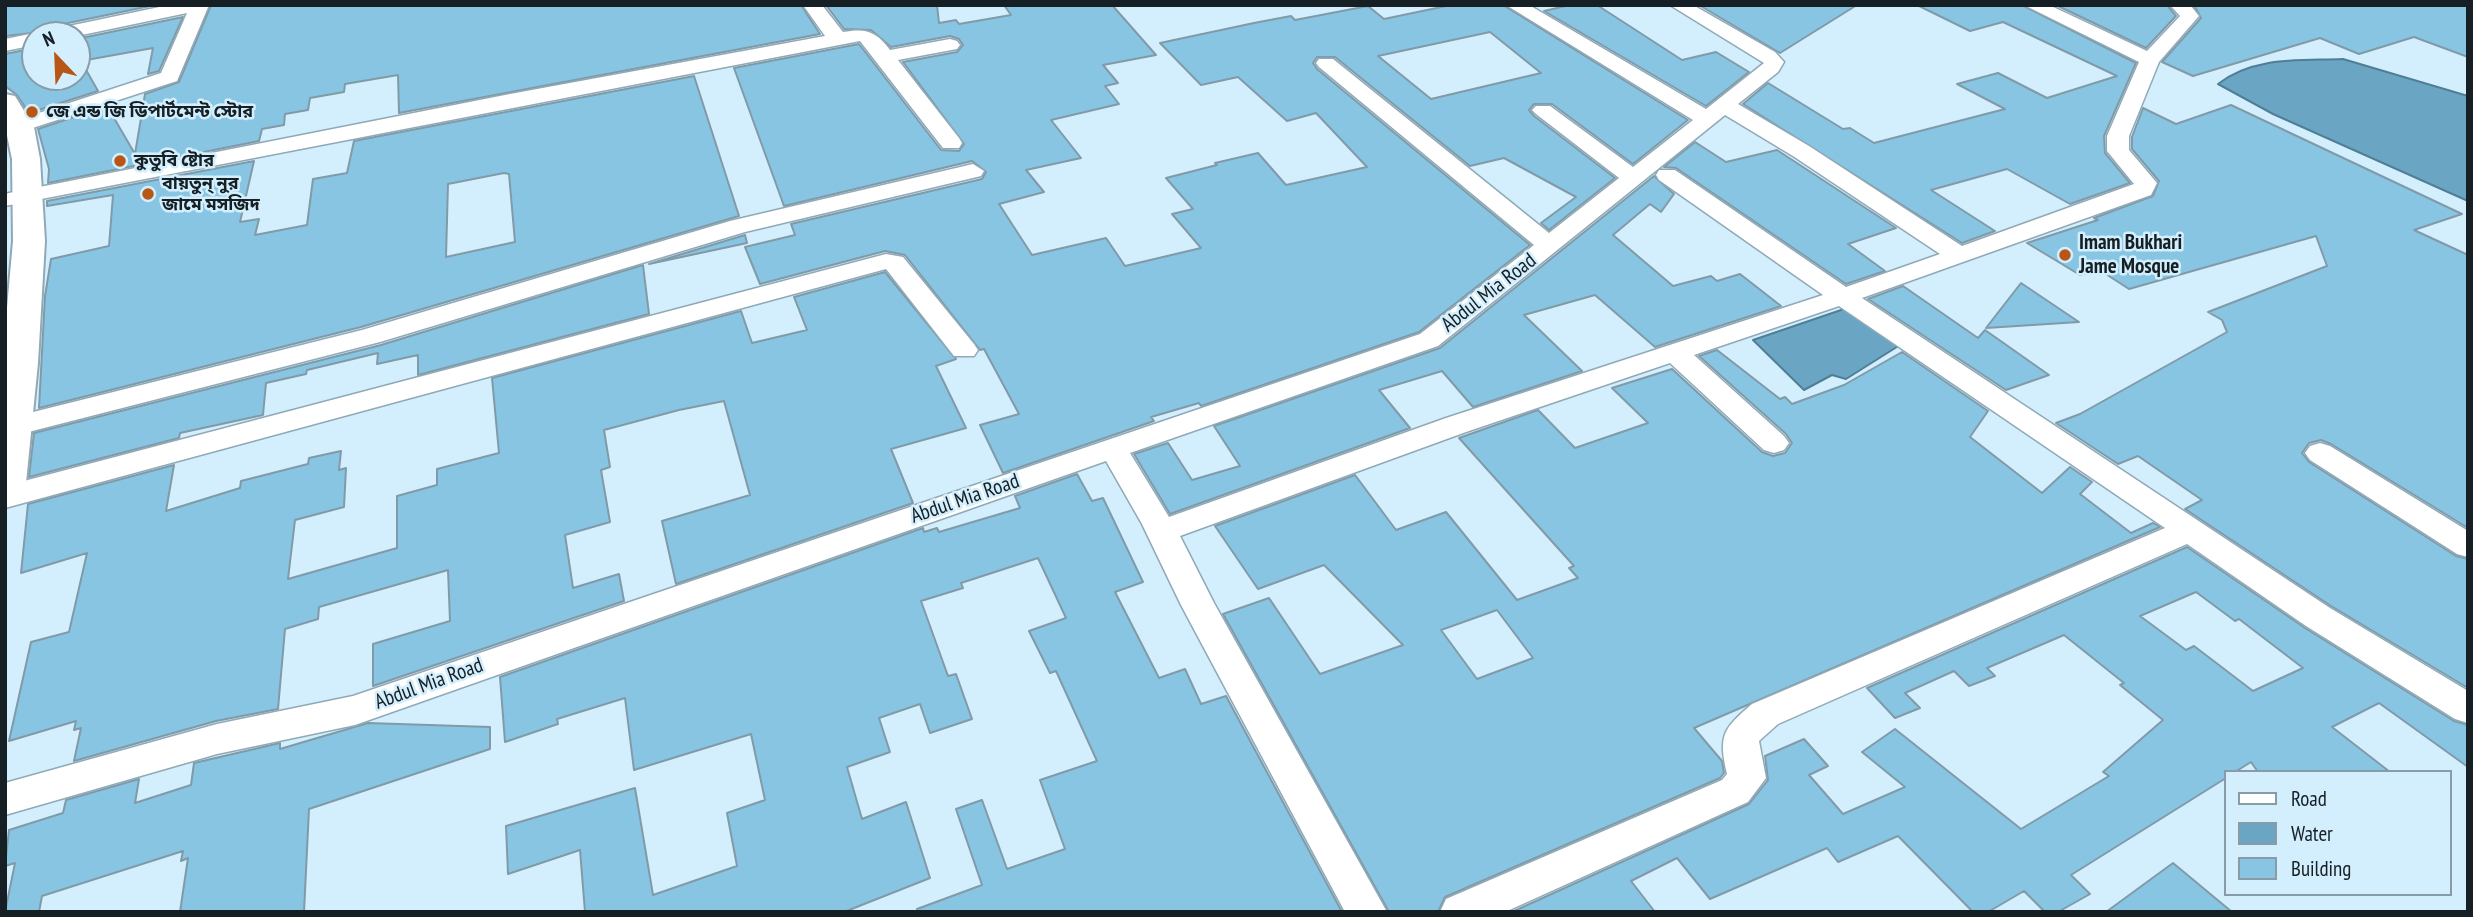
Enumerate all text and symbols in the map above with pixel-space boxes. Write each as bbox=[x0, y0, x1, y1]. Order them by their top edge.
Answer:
north arrow bbox=[21, 21, 91, 91]
text: N bbox=[39, 25, 58, 52]
place label: জে এন্ড জি ডিপার্টমেন্ট স্টোর bbox=[46, 101, 253, 123]
marker: জে এন্ড জি ডিপার্টমেন্ট স্টোর bbox=[24, 104, 40, 120]
place label: কুতুবি ষ্টোর bbox=[134, 150, 214, 172]
marker: কুতুবি ষ্টোর bbox=[112, 153, 128, 169]
place label: বায়তুন্ নুর জামে মসজিদ bbox=[162, 173, 260, 216]
marker: বায়তুন্ নুর জামে মসজিদ bbox=[140, 186, 156, 202]
place label: Imam Bukhari Jame Mosque bbox=[2079, 230, 2182, 280]
marker: Imam Bukhari Jame Mosque bbox=[2057, 247, 2073, 263]
street label: Abdul Mia Road bbox=[1437, 248, 1541, 338]
street label: Abdul Mia Road bbox=[907, 469, 1023, 529]
street label: Abdul Mia Road bbox=[371, 653, 487, 715]
legend bbox=[2224, 770, 2452, 896]
text: Road bbox=[2291, 785, 2327, 812]
text: Water bbox=[2291, 820, 2333, 847]
text: Building bbox=[2291, 855, 2351, 882]

